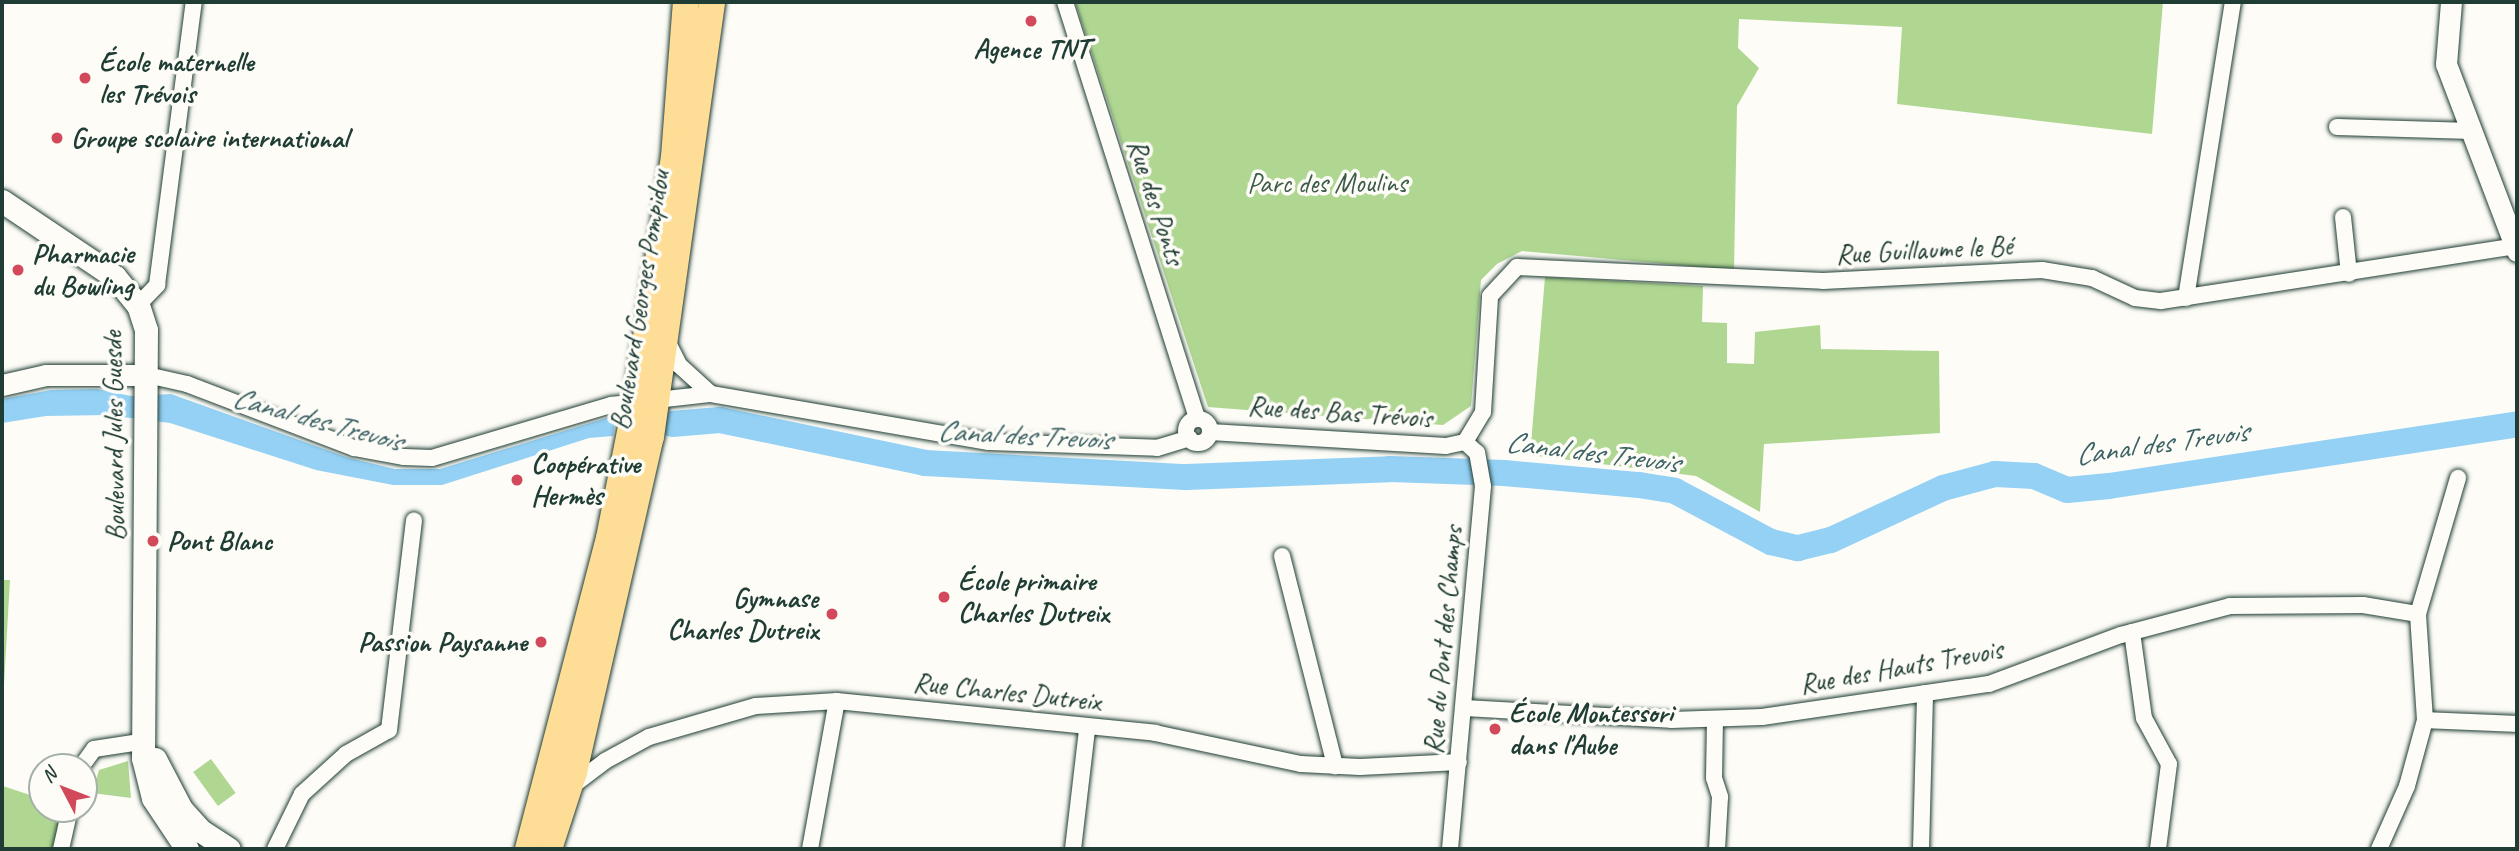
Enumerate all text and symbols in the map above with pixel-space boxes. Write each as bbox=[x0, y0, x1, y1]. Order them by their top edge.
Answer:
marker: Agence TNT bbox=[1023, 13, 1039, 29]
place label: Agence TNT bbox=[974, 32, 1088, 66]
place label: École maternelle les Trévois bbox=[99, 45, 254, 111]
marker: École maternelle les Trévois bbox=[77, 70, 93, 86]
place label: Groupe scolaire international bbox=[71, 121, 346, 155]
marker: Groupe scolaire international bbox=[49, 130, 65, 146]
street label: Rue des Ponts bbox=[1120, 135, 1192, 269]
park label: Parc des Moulins bbox=[1247, 166, 1407, 200]
street label: Boulevard Georges Pompidou bbox=[603, 169, 677, 431]
street label: Rue Guillaume le Bé bbox=[1835, 229, 2013, 271]
place label: Pharmacie du Bowling bbox=[32, 237, 134, 303]
marker: Pharmacie du Bowling bbox=[10, 262, 26, 278]
street label: Boulevard Jules Guesde bbox=[95, 331, 133, 541]
water label: Canal des Trevois bbox=[229, 379, 405, 459]
street label: Rue des Bas Trévois bbox=[1247, 389, 1433, 435]
water label: Canal des Trevois bbox=[937, 413, 1111, 457]
water label: Canal des Trevois bbox=[2073, 413, 2249, 473]
water label: Canal des Trevois bbox=[1504, 424, 1680, 480]
place label: Coopérative Hermès bbox=[531, 447, 640, 513]
marker: Coopérative Hermès bbox=[509, 472, 525, 488]
street label: Rue du Pont des Champs bbox=[1416, 523, 1470, 757]
place label: Pont Blanc bbox=[167, 524, 274, 558]
marker: Pont Blanc bbox=[145, 533, 161, 549]
place label: École primaire Charles Dutreix bbox=[958, 564, 1109, 630]
place label: Gymnase Charles Dutreix bbox=[667, 581, 818, 647]
marker: École primaire Charles Dutreix bbox=[936, 589, 952, 605]
marker: Gymnase Charles Dutreix bbox=[824, 606, 840, 622]
place label: Passion Paysanne bbox=[358, 625, 527, 659]
street label: Rue des Hauts Trevois bbox=[1797, 633, 2005, 701]
marker: Passion Paysanne bbox=[533, 634, 549, 650]
street label: Rue Charles Dutreix bbox=[911, 665, 1103, 719]
place label: École Montessori dans l'Aube bbox=[1509, 696, 1673, 762]
marker: École Montessori dans l'Aube bbox=[1487, 721, 1503, 737]
north arrow bbox=[28, 753, 98, 823]
text: N bbox=[36, 763, 62, 788]

